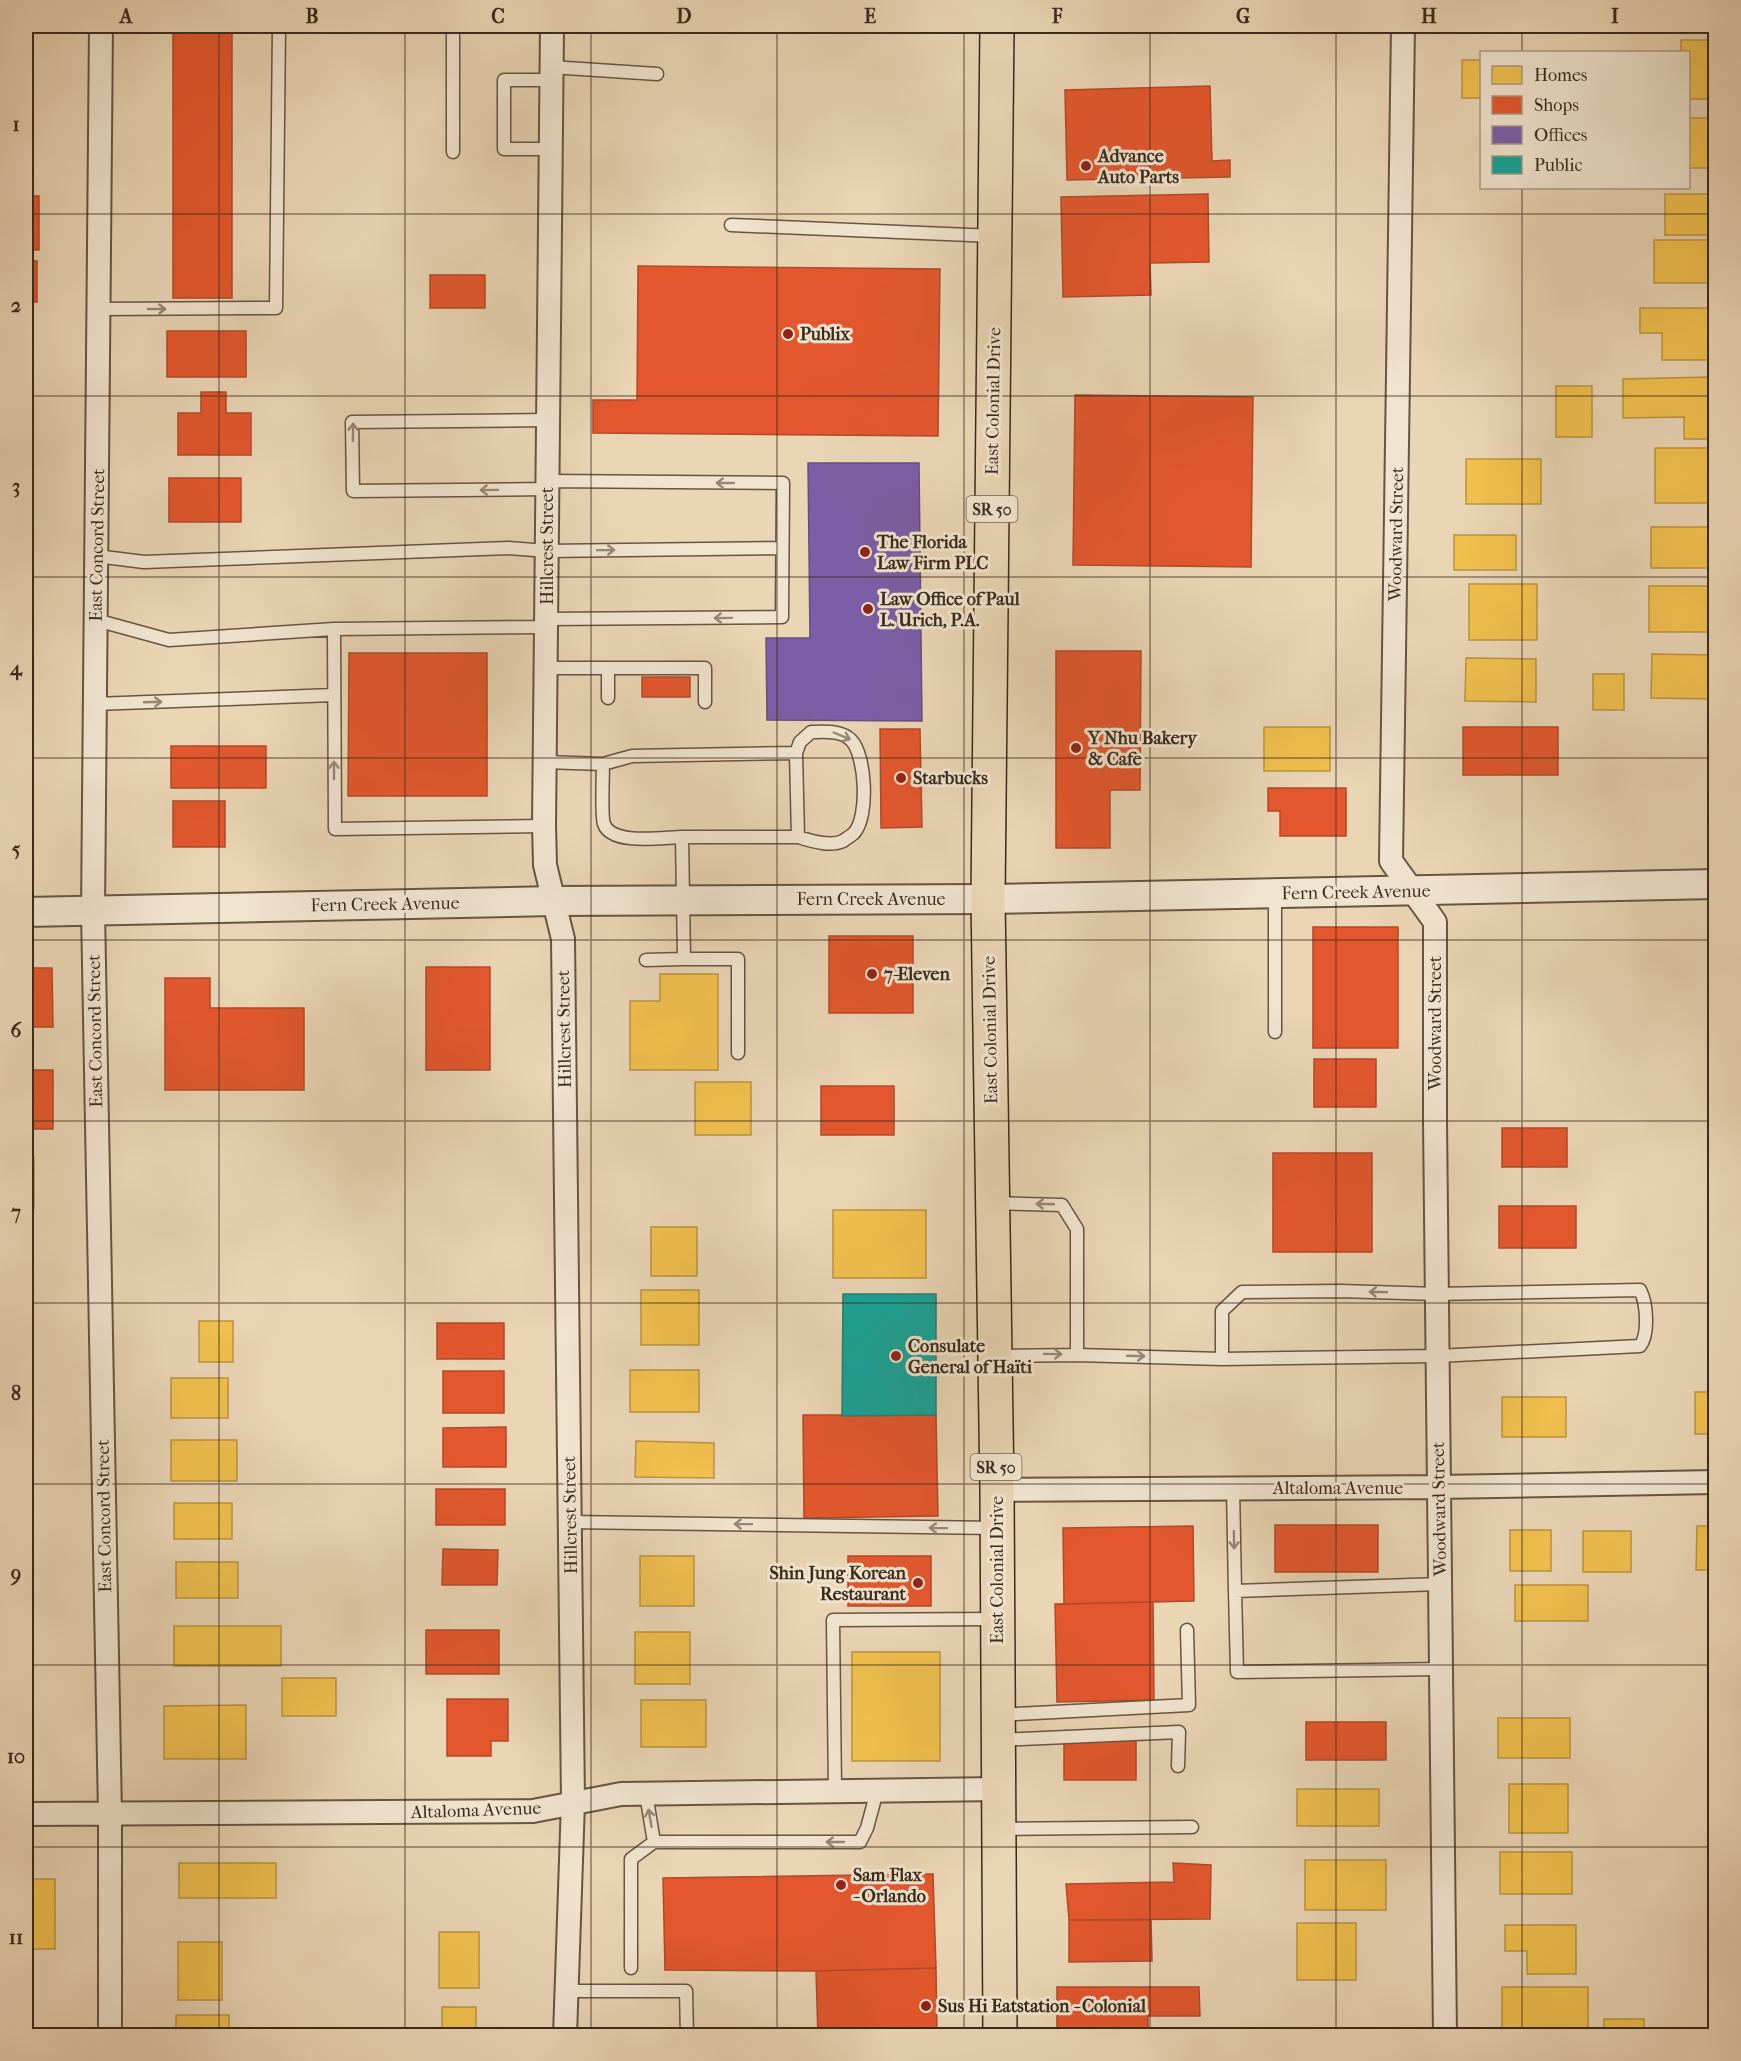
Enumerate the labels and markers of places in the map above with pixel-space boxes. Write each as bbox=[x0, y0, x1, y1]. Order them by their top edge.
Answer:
place label: Advance Auto Parts bbox=[1097, 146, 1179, 188]
marker: Advance Auto Parts bbox=[1079, 159, 1093, 173]
place label: Publix bbox=[800, 324, 851, 345]
marker: Publix bbox=[781, 327, 795, 341]
place label: The Florida Law Firm PLC bbox=[876, 532, 988, 574]
marker: The Florida Law Firm PLC bbox=[858, 545, 872, 559]
place label: Law Office of Paul L. Urich, P.A. bbox=[880, 589, 1021, 631]
marker: Law Office of Paul L. Urich, P.A. bbox=[861, 602, 875, 616]
place label: Y Nhu Bakery & Cafe bbox=[1087, 728, 1198, 770]
marker: Y Nhu Bakery & Cafe bbox=[1069, 741, 1083, 755]
place label: Starbucks bbox=[913, 768, 988, 789]
marker: Starbucks bbox=[894, 771, 908, 785]
place label: 7-Eleven bbox=[883, 964, 950, 985]
marker: 7-Eleven bbox=[865, 967, 879, 981]
place label: Consulate General of Haïti bbox=[908, 1336, 1033, 1378]
marker: Consulate General of Haïti bbox=[889, 1349, 903, 1363]
place label: Shin Jung Korean Restaurant bbox=[769, 1563, 907, 1605]
marker: Shin Jung Korean Restaurant bbox=[911, 1576, 925, 1590]
place label: Sam Flax - Orlando bbox=[853, 1865, 926, 1907]
marker: Sam Flax - Orlando bbox=[834, 1878, 848, 1892]
place label: Sus Hi Eatstation - Colonial bbox=[938, 1996, 1147, 2017]
marker: Sus Hi Eatstation - Colonial bbox=[919, 1999, 933, 2013]

